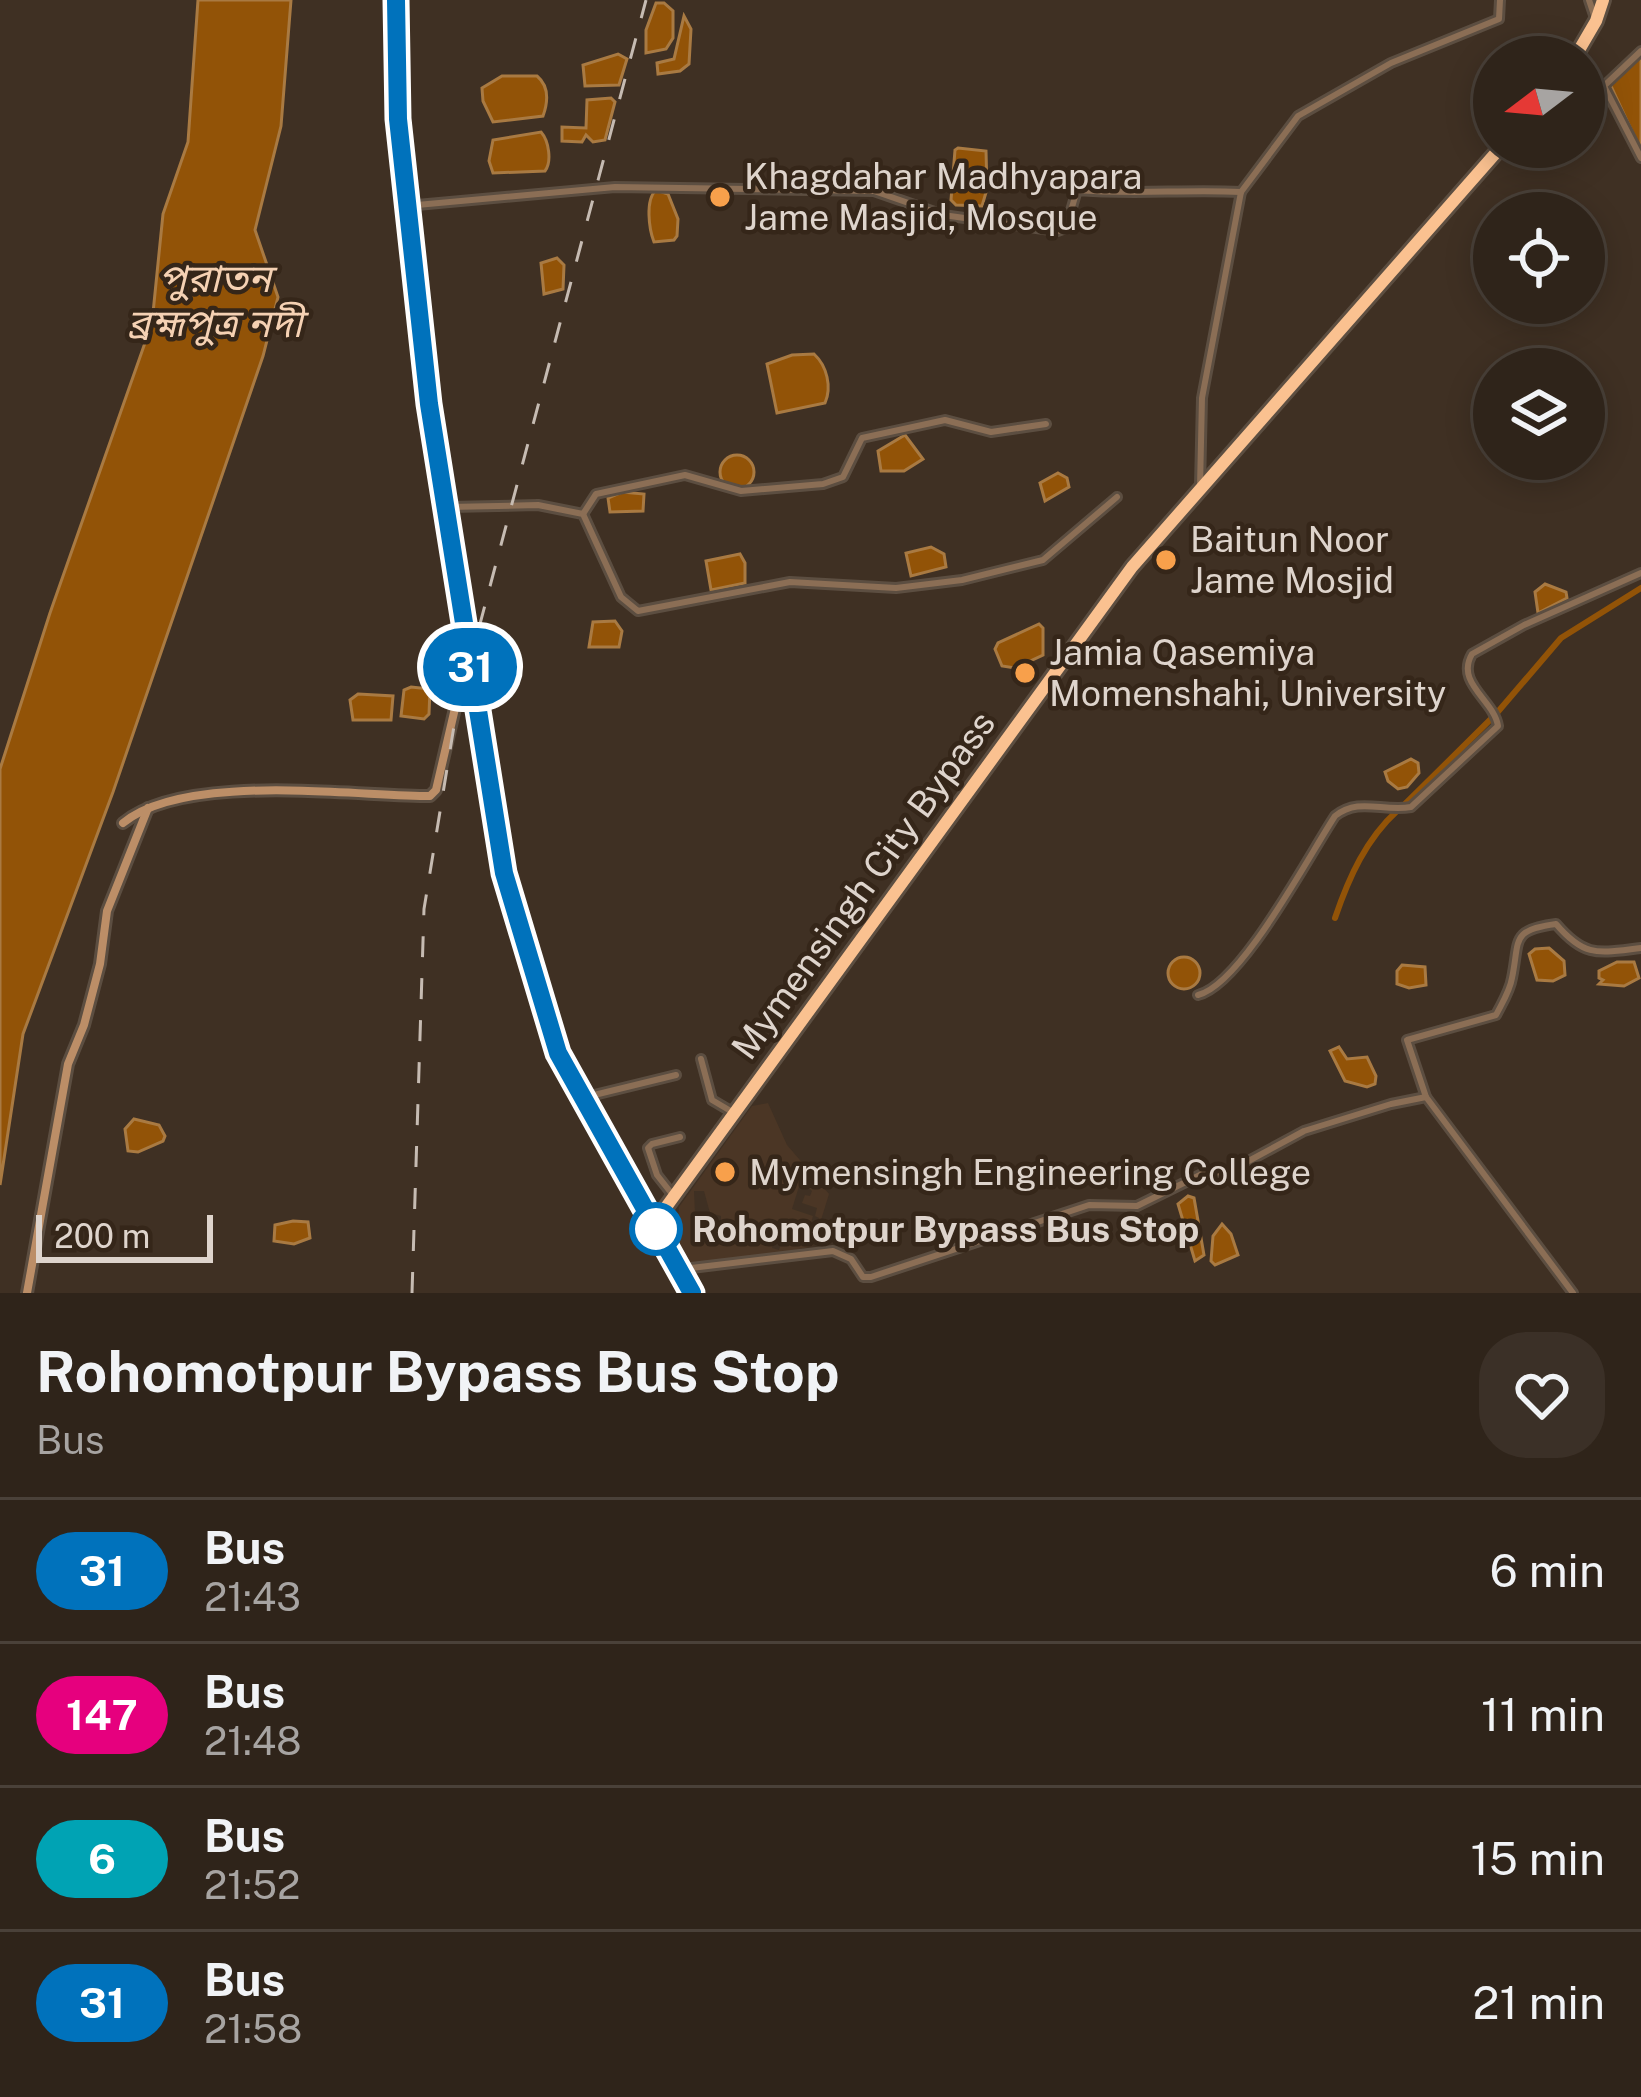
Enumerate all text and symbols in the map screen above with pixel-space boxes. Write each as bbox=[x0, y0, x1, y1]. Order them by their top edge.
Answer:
north arrow bbox=[1473, 36, 1605, 168]
map controls bbox=[1473, 36, 1605, 480]
place label: Khagdahar Madhyapara Jame Masjid, Mosque bbox=[744, 155, 1142, 238]
marker: Khagdahar Madhyapara Jame Masjid, Mosque bbox=[707, 184, 733, 210]
button: locate bbox=[1473, 192, 1605, 324]
water label: পুরাতন ব্রহ্মপুত্র নদী bbox=[127, 255, 309, 346]
button: layers bbox=[1473, 348, 1605, 480]
place label: Baitun Noor Jame Mosjid bbox=[1190, 518, 1394, 601]
marker: Baitun Noor Jame Mosjid bbox=[1153, 547, 1179, 573]
line badge: 31 bbox=[416, 628, 524, 706]
place label: Jamia Qasemiya Momenshahi, University bbox=[1049, 631, 1446, 714]
text: 31 bbox=[447, 642, 493, 691]
marker: Jamia Qasemiya Momenshahi, University bbox=[1012, 660, 1038, 686]
street label: Mymensingh City Bypass bbox=[723, 703, 1003, 1067]
place label: Mymensingh Engineering College bbox=[749, 1151, 1311, 1193]
marker: Mymensingh Engineering College bbox=[712, 1159, 738, 1185]
marker: Rohomotpur Bypass Bus Stop bbox=[631, 1204, 681, 1254]
place label: Rohomotpur Bypass Bus Stop bbox=[692, 1208, 1199, 1250]
scale bar bbox=[36, 1209, 213, 1262]
text: 200 m bbox=[54, 1217, 150, 1255]
button: heart bbox=[1479, 1332, 1605, 1458]
text: Rohomotpur Bypass Bus Stop bbox=[36, 1338, 840, 1405]
text: Bus bbox=[36, 1417, 105, 1463]
text: Bus bbox=[204, 1521, 285, 1574]
text: 6 min bbox=[1490, 1544, 1605, 1597]
text: 31 bbox=[79, 1546, 125, 1595]
text: 21:43 bbox=[204, 1574, 301, 1620]
text: Bus bbox=[204, 1665, 285, 1718]
text: 11 min bbox=[1481, 1688, 1605, 1741]
text: 147 bbox=[66, 1690, 138, 1739]
text: 21:48 bbox=[204, 1718, 301, 1764]
text: Bus bbox=[204, 1809, 285, 1862]
text: 15 min bbox=[1471, 1832, 1605, 1885]
text: 6 bbox=[88, 1834, 116, 1883]
text: 21:52 bbox=[204, 1862, 300, 1908]
text: Bus bbox=[204, 1953, 285, 2006]
text: 21 min bbox=[1473, 1976, 1605, 2029]
text: 31 bbox=[79, 1978, 125, 2027]
text: 21:58 bbox=[204, 2006, 302, 2052]

